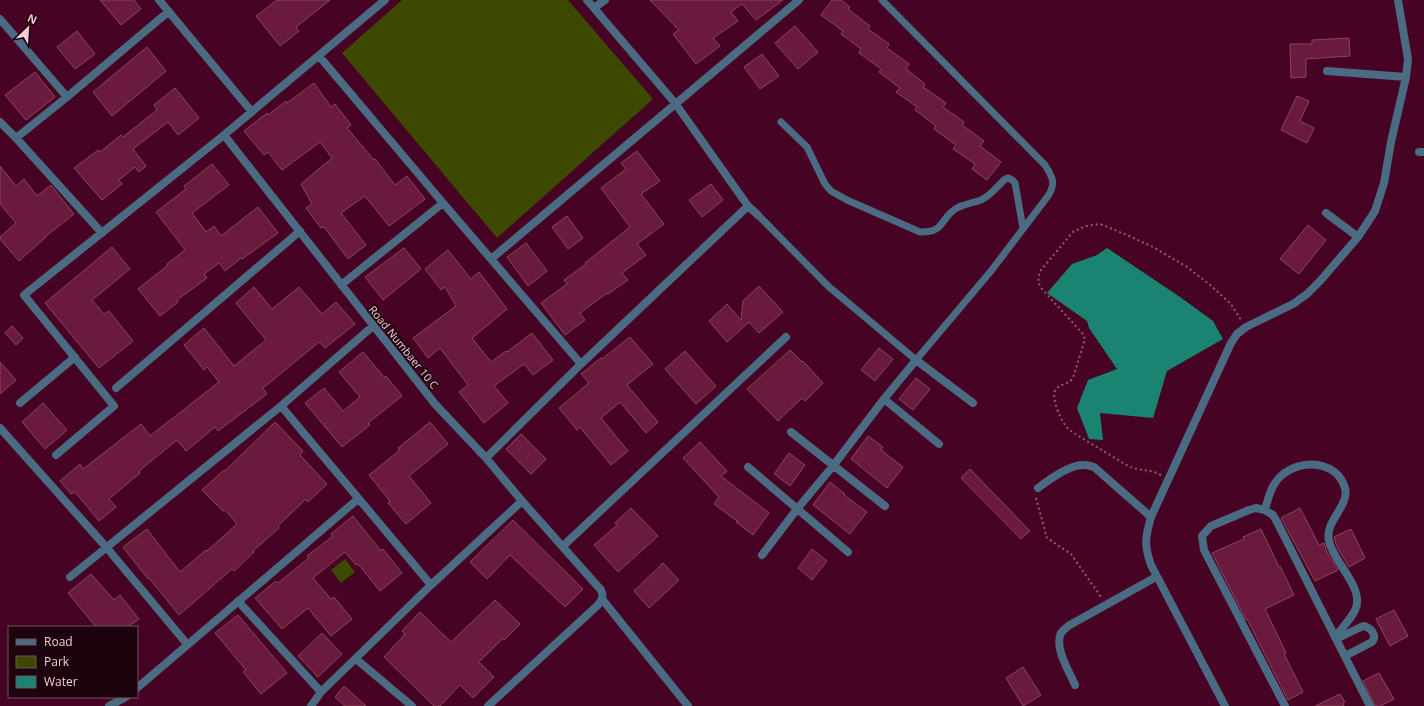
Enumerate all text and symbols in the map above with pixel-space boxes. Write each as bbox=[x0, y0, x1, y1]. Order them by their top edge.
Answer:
north arrow bbox=[8, 8, 48, 48]
text: N bbox=[25, 10, 40, 27]
street label: Road Numbaer 10 C bbox=[366, 302, 442, 392]
legend bbox=[8, 626, 138, 698]
text: Road bbox=[44, 633, 73, 650]
text: Park bbox=[44, 653, 70, 670]
text: Water bbox=[44, 673, 78, 690]

